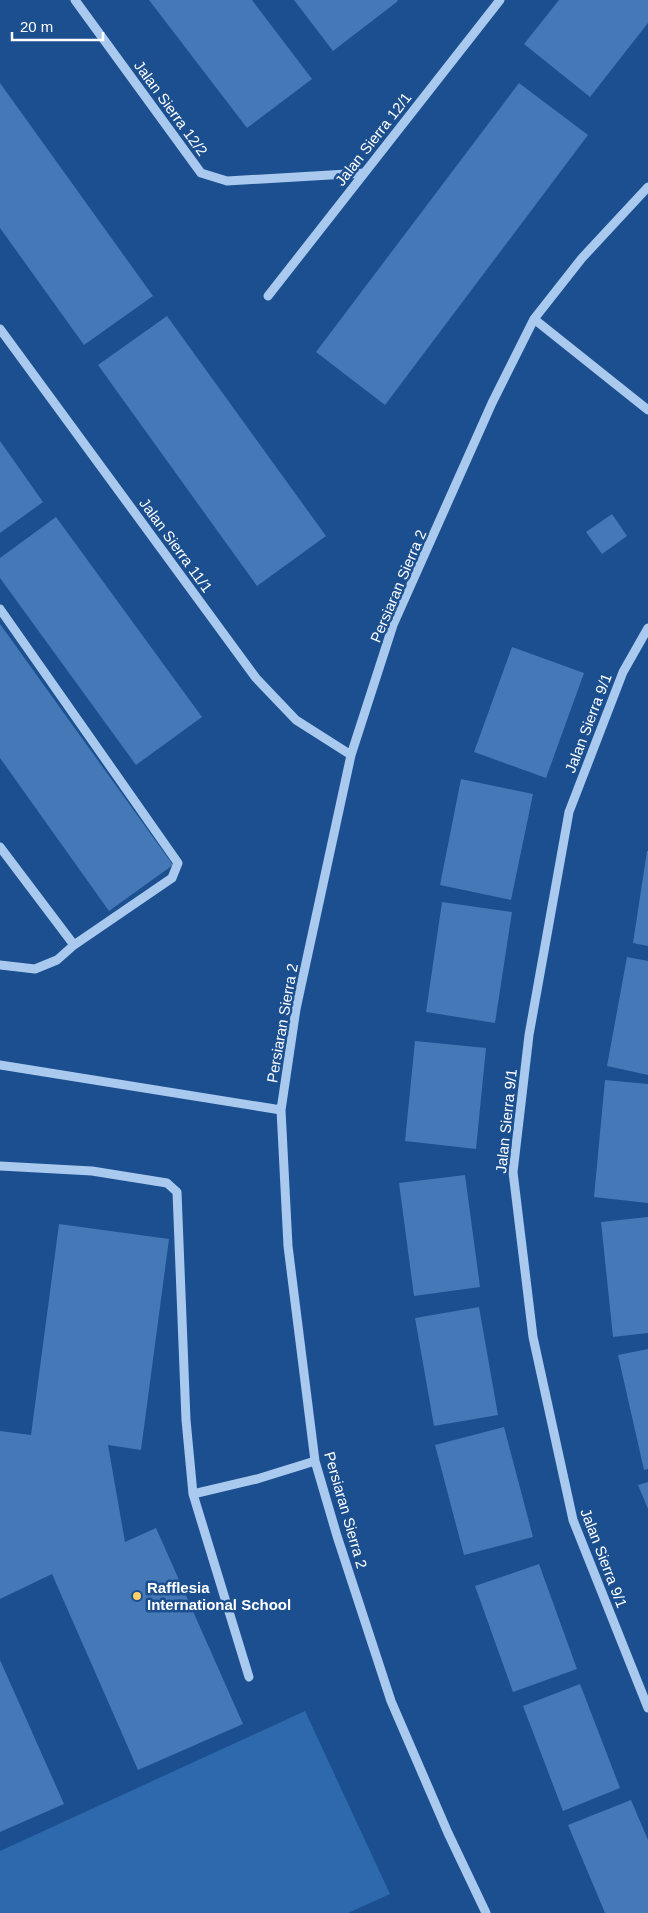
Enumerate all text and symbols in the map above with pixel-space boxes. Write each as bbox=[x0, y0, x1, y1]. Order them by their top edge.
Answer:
scale bar bbox=[12, 10, 104, 42]
text: 20 m bbox=[20, 18, 53, 35]
street label: Jalan Sierra 12/2 bbox=[131, 57, 211, 159]
street label: Jalan Sierra 12/1 bbox=[331, 89, 415, 189]
street label: Jalan Sierra 11/1 bbox=[136, 495, 216, 595]
street label: Persiaran Sierra 2 bbox=[367, 527, 429, 645]
street label: Jalan Sierra 9/1 bbox=[561, 671, 615, 775]
street label: Persiaran Sierra 2 bbox=[263, 962, 301, 1084]
street label: Jalan Sierra 9/1 bbox=[492, 1068, 520, 1174]
street label: Persiaran Sierra 2 bbox=[321, 1450, 371, 1570]
street label: Jalan Sierra 9/1 bbox=[577, 1506, 631, 1610]
place label: Rafflesia International School bbox=[147, 1579, 291, 1613]
marker: Rafflesia International School bbox=[131, 1590, 143, 1602]

